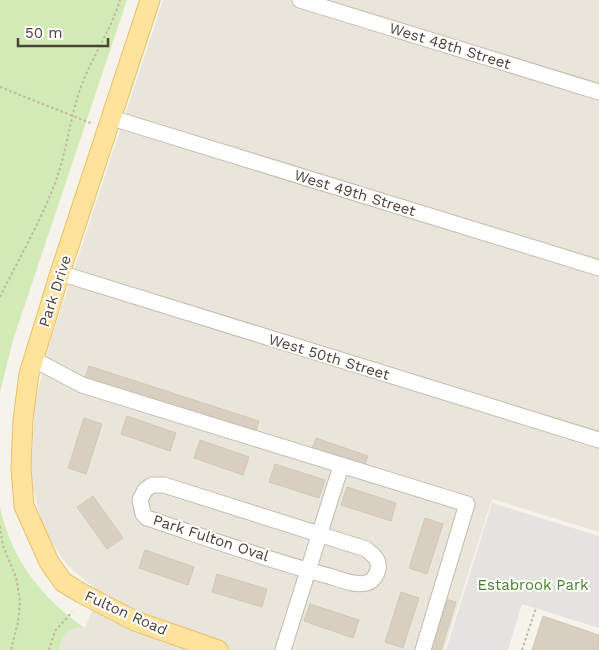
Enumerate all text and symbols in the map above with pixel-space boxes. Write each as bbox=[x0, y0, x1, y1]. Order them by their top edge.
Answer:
scale bar bbox=[18, 15, 108, 47]
street label: West 48th Street bbox=[387, 19, 514, 73]
text: 50 m bbox=[25, 24, 62, 42]
street label: West 49th Street bbox=[292, 166, 419, 220]
street label: Park Drive bbox=[35, 253, 75, 329]
street label: West 50th Street bbox=[266, 330, 392, 384]
street label: Park Fulton Oval bbox=[151, 511, 272, 565]
park label: Estabrook Park bbox=[477, 576, 589, 594]
street label: Fulton Road bbox=[82, 587, 170, 639]

